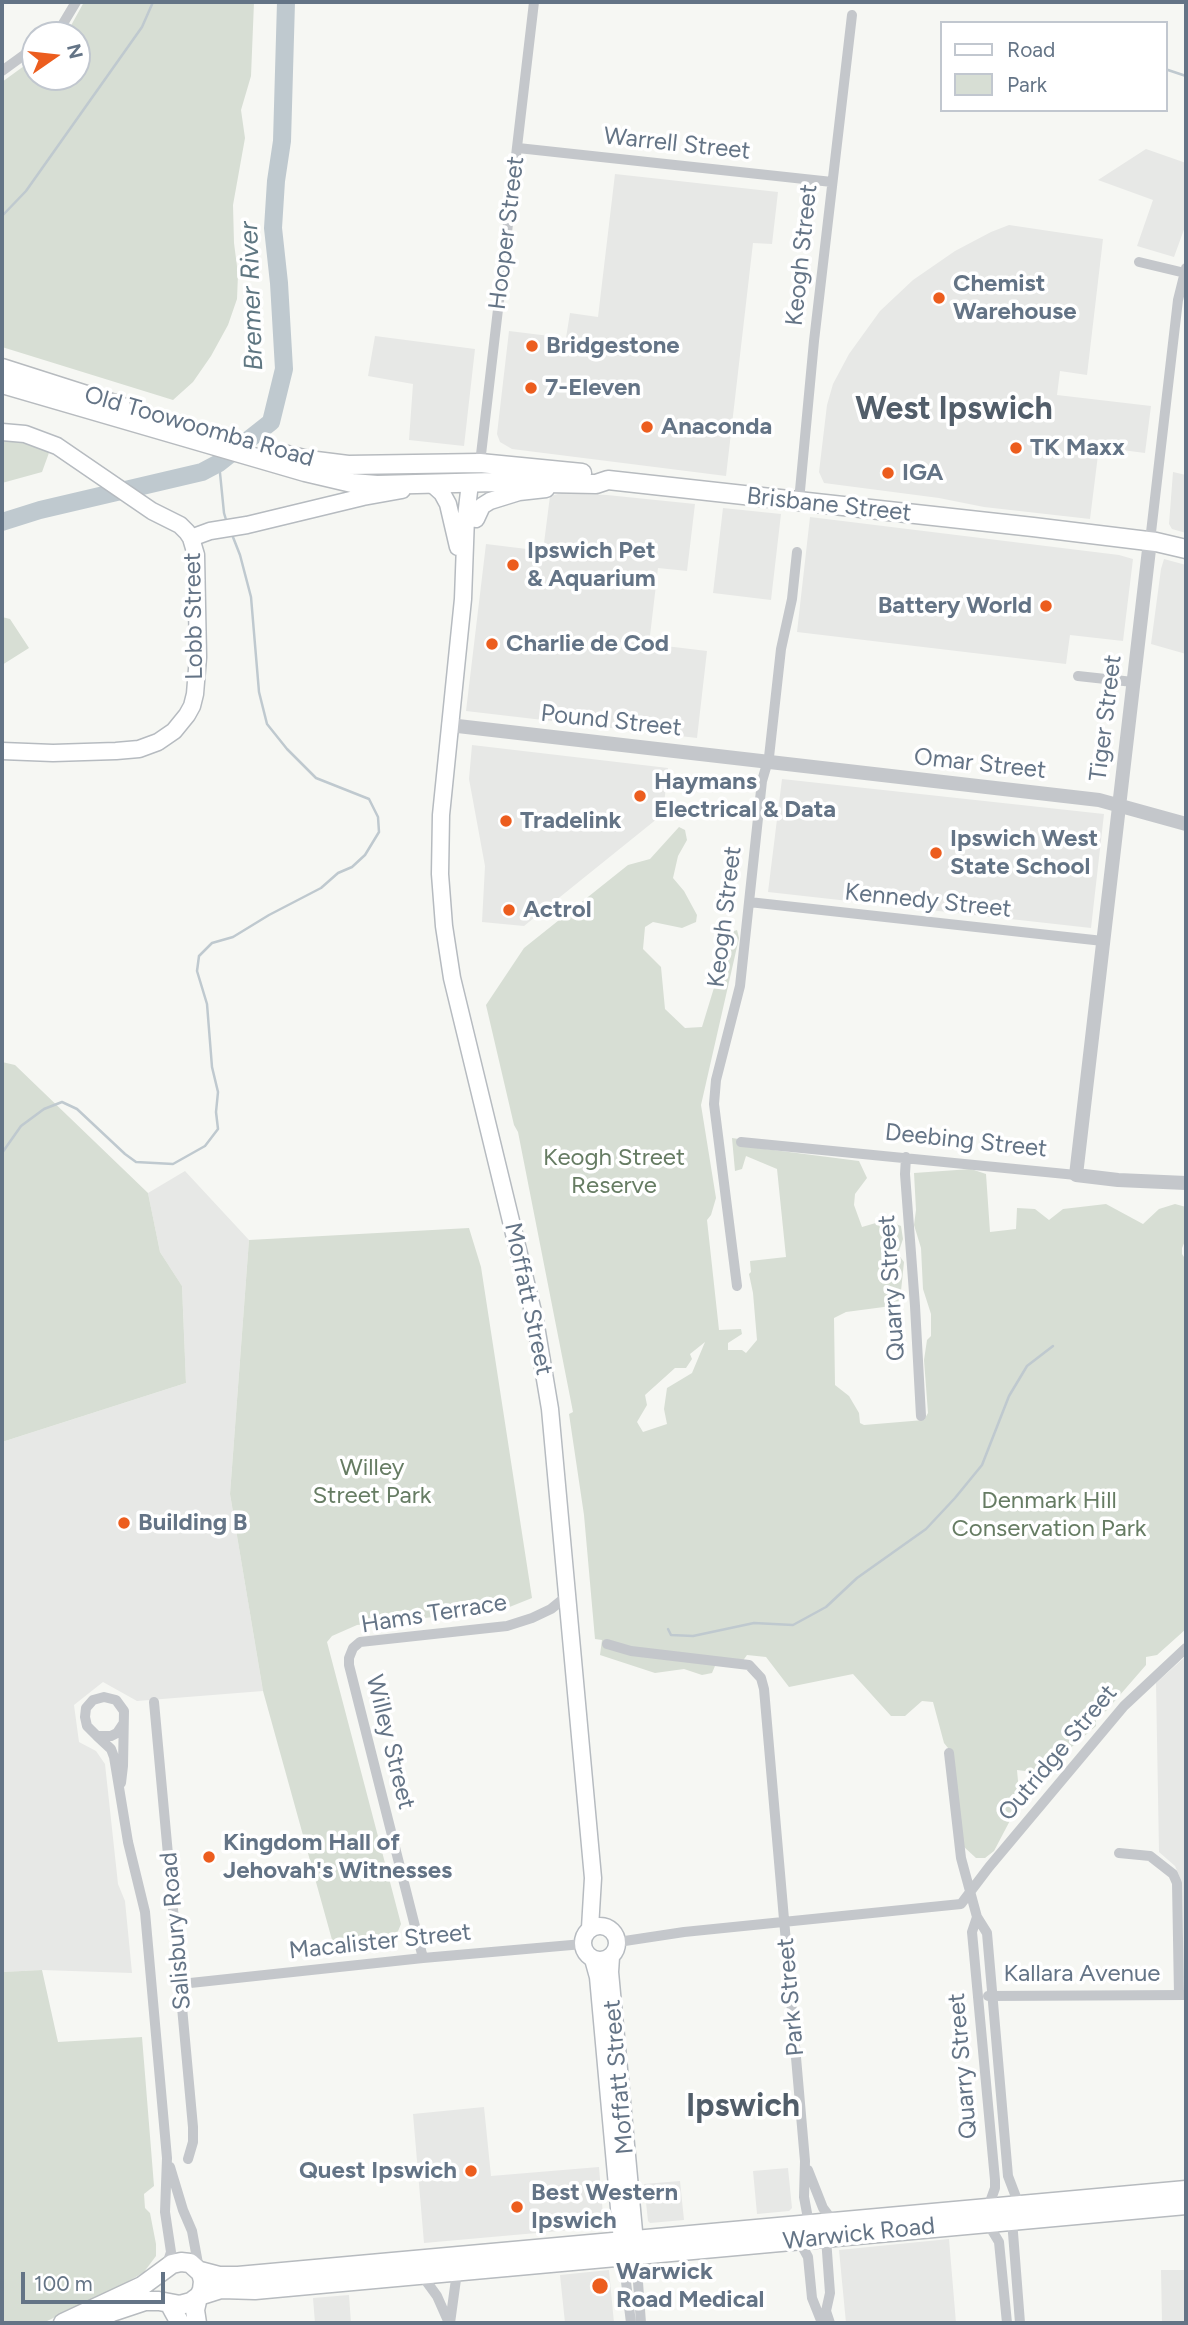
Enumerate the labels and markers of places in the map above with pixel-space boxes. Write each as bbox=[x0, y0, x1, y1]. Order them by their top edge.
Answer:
place label: Chemist Warehouse bbox=[953, 270, 1077, 326]
marker: Chemist Warehouse bbox=[931, 290, 947, 306]
place label: Bridgestone bbox=[546, 332, 680, 360]
marker: Bridgestone bbox=[524, 338, 540, 354]
place label: 7-Eleven bbox=[545, 374, 641, 402]
marker: 7-Eleven bbox=[523, 380, 539, 396]
place label: Anaconda bbox=[661, 413, 772, 441]
marker: Anaconda bbox=[639, 419, 655, 435]
place label: TK Maxx bbox=[1030, 434, 1125, 462]
marker: TK Maxx bbox=[1008, 440, 1024, 456]
place label: IGA bbox=[902, 459, 943, 487]
marker: IGA bbox=[880, 465, 896, 481]
place label: Ipswich Pet & Aquarium bbox=[527, 537, 656, 593]
marker: Ipswich Pet & Aquarium bbox=[505, 557, 521, 573]
place label: Battery World bbox=[878, 592, 1032, 620]
marker: Battery World bbox=[1038, 598, 1054, 614]
place label: Charlie de Cod bbox=[506, 630, 669, 658]
marker: Charlie de Cod bbox=[484, 636, 500, 652]
place label: Haymans Electrical & Data bbox=[654, 768, 836, 824]
marker: Haymans Electrical & Data bbox=[632, 788, 648, 804]
place label: Tradelink bbox=[520, 807, 621, 835]
marker: Tradelink bbox=[498, 813, 514, 829]
place label: Ipswich West State School bbox=[950, 825, 1098, 881]
marker: Ipswich West State School bbox=[928, 845, 944, 861]
place label: Actrol bbox=[523, 896, 592, 924]
marker: Actrol bbox=[501, 902, 517, 918]
place label: Building B bbox=[138, 1509, 248, 1537]
marker: Building B bbox=[116, 1515, 132, 1531]
place label: Kingdom Hall of Jehovah's Witnesses bbox=[223, 1829, 452, 1885]
marker: Kingdom Hall of Jehovah's Witnesses bbox=[201, 1849, 217, 1865]
place label: Quest Ipswich bbox=[299, 2157, 457, 2185]
marker: Quest Ipswich bbox=[463, 2163, 479, 2179]
place label: Best Western Ipswich bbox=[531, 2179, 678, 2235]
marker: Best Western Ipswich bbox=[509, 2199, 525, 2215]
place label: Warwick Road Medical bbox=[616, 2258, 764, 2314]
marker: Warwick Road Medical bbox=[590, 2276, 610, 2296]

